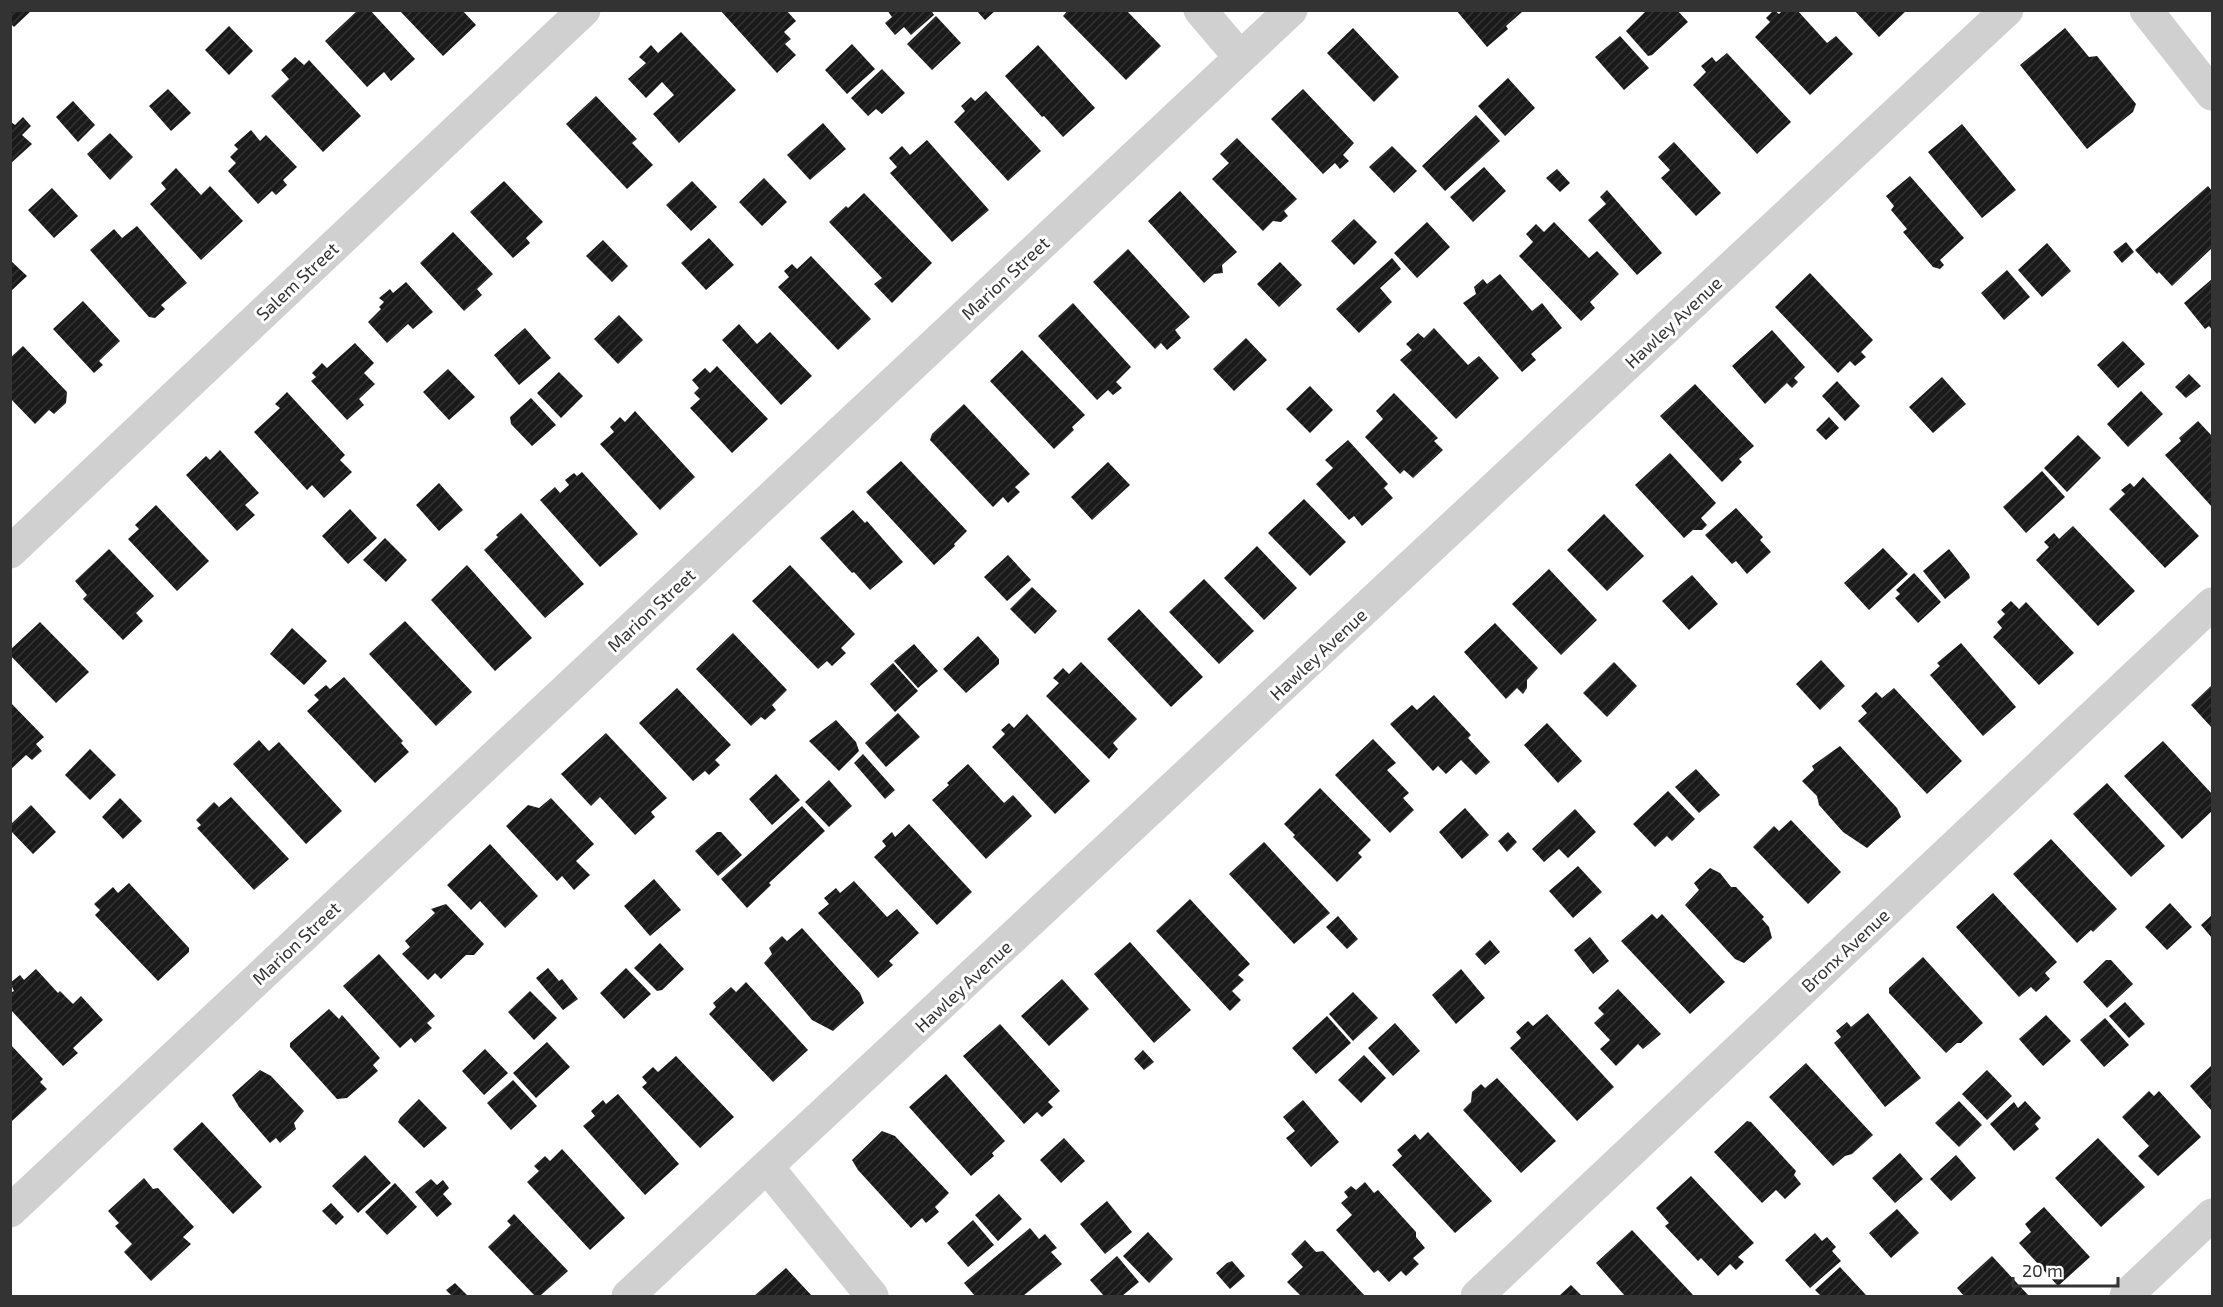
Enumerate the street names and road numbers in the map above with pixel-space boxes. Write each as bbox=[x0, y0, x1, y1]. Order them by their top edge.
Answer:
street label: Marion Street bbox=[957, 232, 1054, 324]
street label: Salem Street bbox=[251, 237, 343, 325]
street label: Hawley Avenue bbox=[1620, 271, 1726, 373]
street label: Marion Street bbox=[603, 564, 700, 656]
street label: Hawley Avenue bbox=[1265, 603, 1371, 705]
street label: Marion Street bbox=[248, 897, 345, 989]
street label: Bronx Avenue bbox=[1796, 904, 1894, 996]
street label: Hawley Avenue bbox=[910, 935, 1016, 1037]

